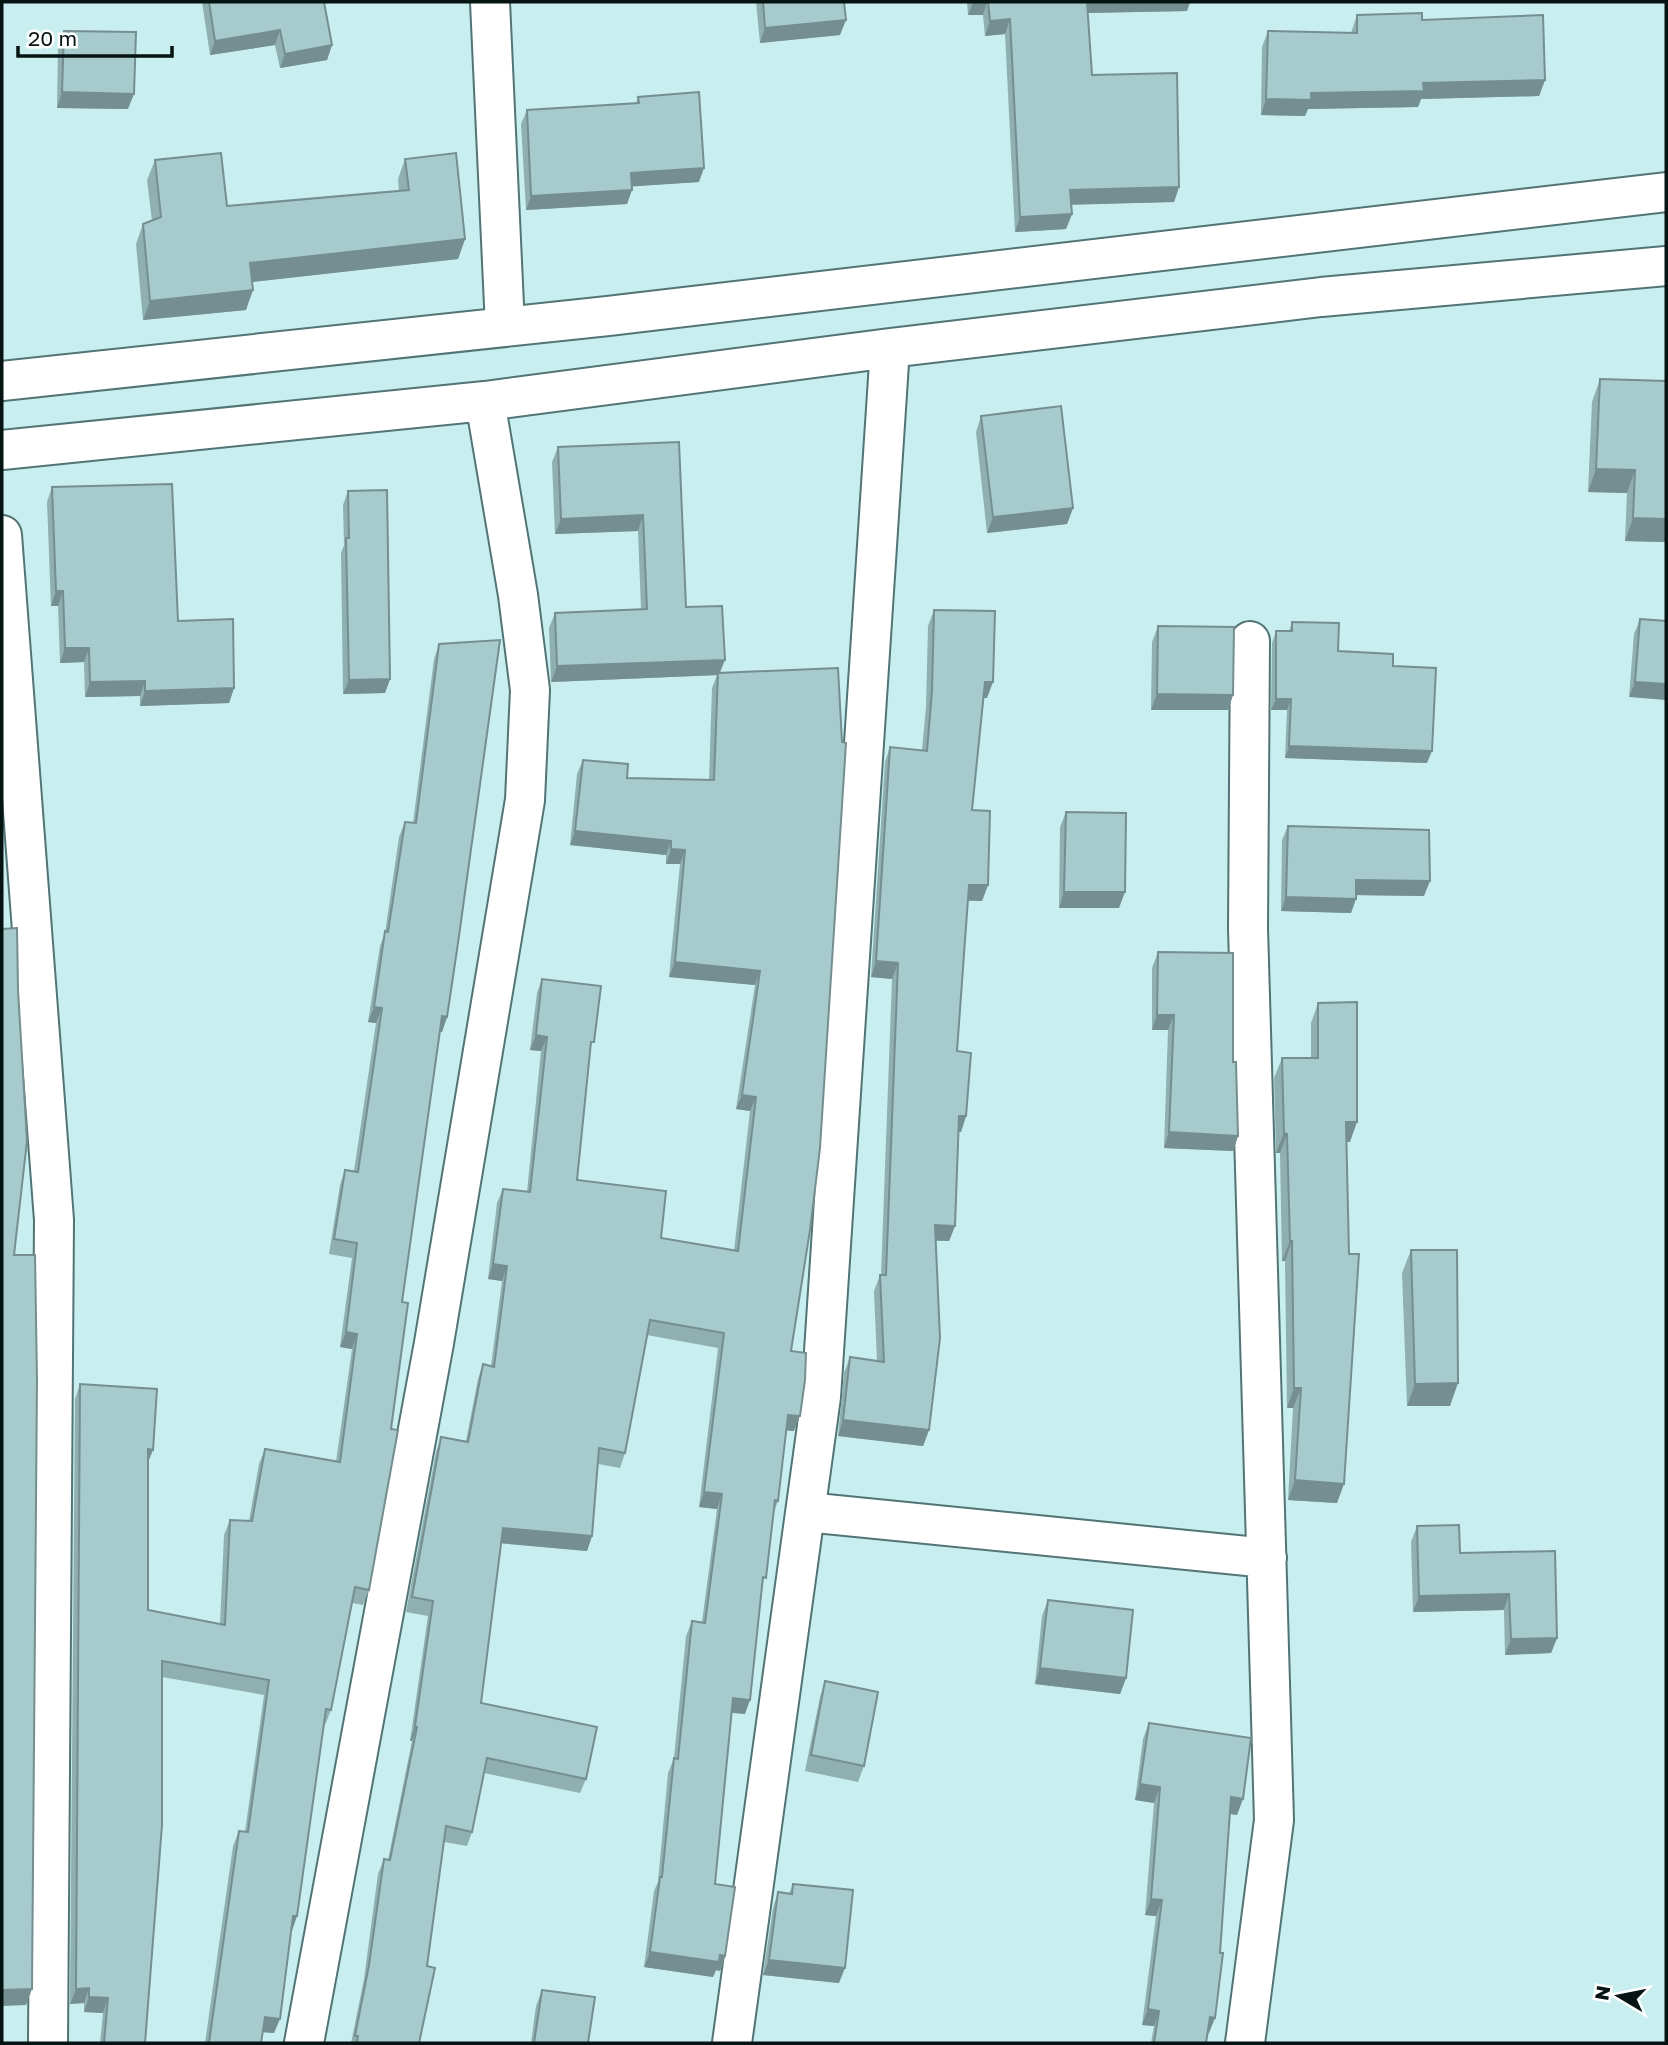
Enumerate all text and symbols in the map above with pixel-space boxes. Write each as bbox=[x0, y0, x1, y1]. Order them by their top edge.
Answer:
scale bar bbox=[18, 14, 172, 58]
text: 20 m bbox=[28, 25, 77, 51]
north arrow bbox=[1584, 1961, 1654, 2031]
text: N bbox=[1589, 1984, 1614, 2002]

